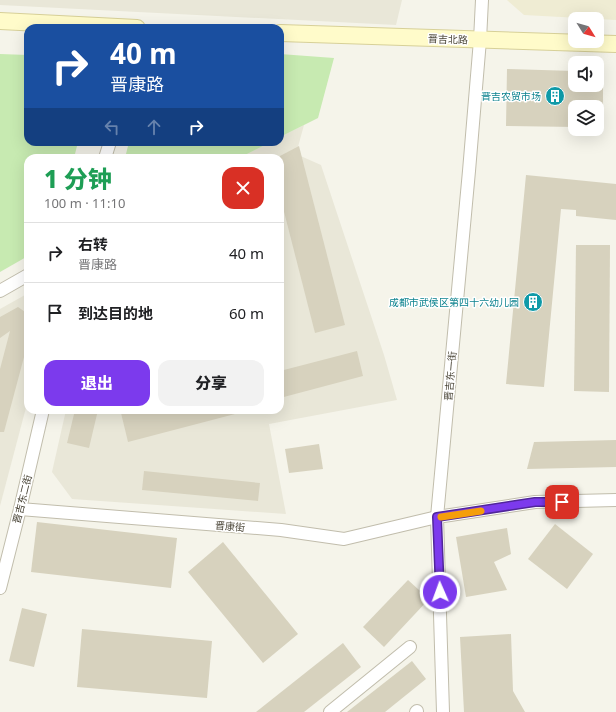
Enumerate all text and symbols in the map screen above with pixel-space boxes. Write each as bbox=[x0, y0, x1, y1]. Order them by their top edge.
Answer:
north arrow bbox=[568, 12, 604, 48]
map controls bbox=[568, 12, 604, 136]
street label: 晋吉北路 bbox=[428, 31, 468, 47]
text: 40 m bbox=[110, 34, 177, 72]
icon: right bbox=[44, 40, 96, 92]
button: sound bbox=[568, 56, 604, 92]
text: 晋康路 bbox=[110, 72, 164, 96]
building icon: 晋吉农贸市场 bbox=[544, 85, 566, 107]
place label: 晋吉农贸市场 bbox=[481, 89, 541, 103]
button: layers bbox=[568, 100, 604, 136]
icon: left bbox=[101, 116, 123, 138]
icon: ahead bbox=[143, 116, 165, 138]
icon: right bbox=[185, 116, 207, 138]
text: 1 分钟 bbox=[44, 162, 112, 195]
button: close bbox=[222, 167, 264, 209]
text: 100 m · 11:10 bbox=[44, 194, 125, 212]
text: 右转 bbox=[78, 234, 108, 254]
icon: right bbox=[44, 242, 66, 264]
text: 40 m bbox=[229, 243, 264, 263]
text: 晋康路 bbox=[78, 255, 117, 273]
building icon: 成都市武侯区第四十六幼儿园 bbox=[522, 291, 544, 313]
place label: 成都市武侯区第四十六幼儿园 bbox=[389, 295, 519, 309]
icon: arrive bbox=[44, 302, 66, 324]
text: 到达目的地 bbox=[78, 303, 153, 323]
text: 60 m bbox=[229, 303, 264, 323]
street label: 晋吉东一街 bbox=[441, 350, 459, 402]
button: 退出 bbox=[44, 360, 150, 406]
button: 分享 bbox=[158, 360, 264, 406]
street label: 晋吉东二街 bbox=[9, 473, 35, 525]
pin bbox=[545, 485, 579, 519]
icon: arrive bbox=[551, 491, 573, 513]
street label: 晋康街 bbox=[214, 518, 246, 534]
position arrow bbox=[419, 571, 461, 613]

